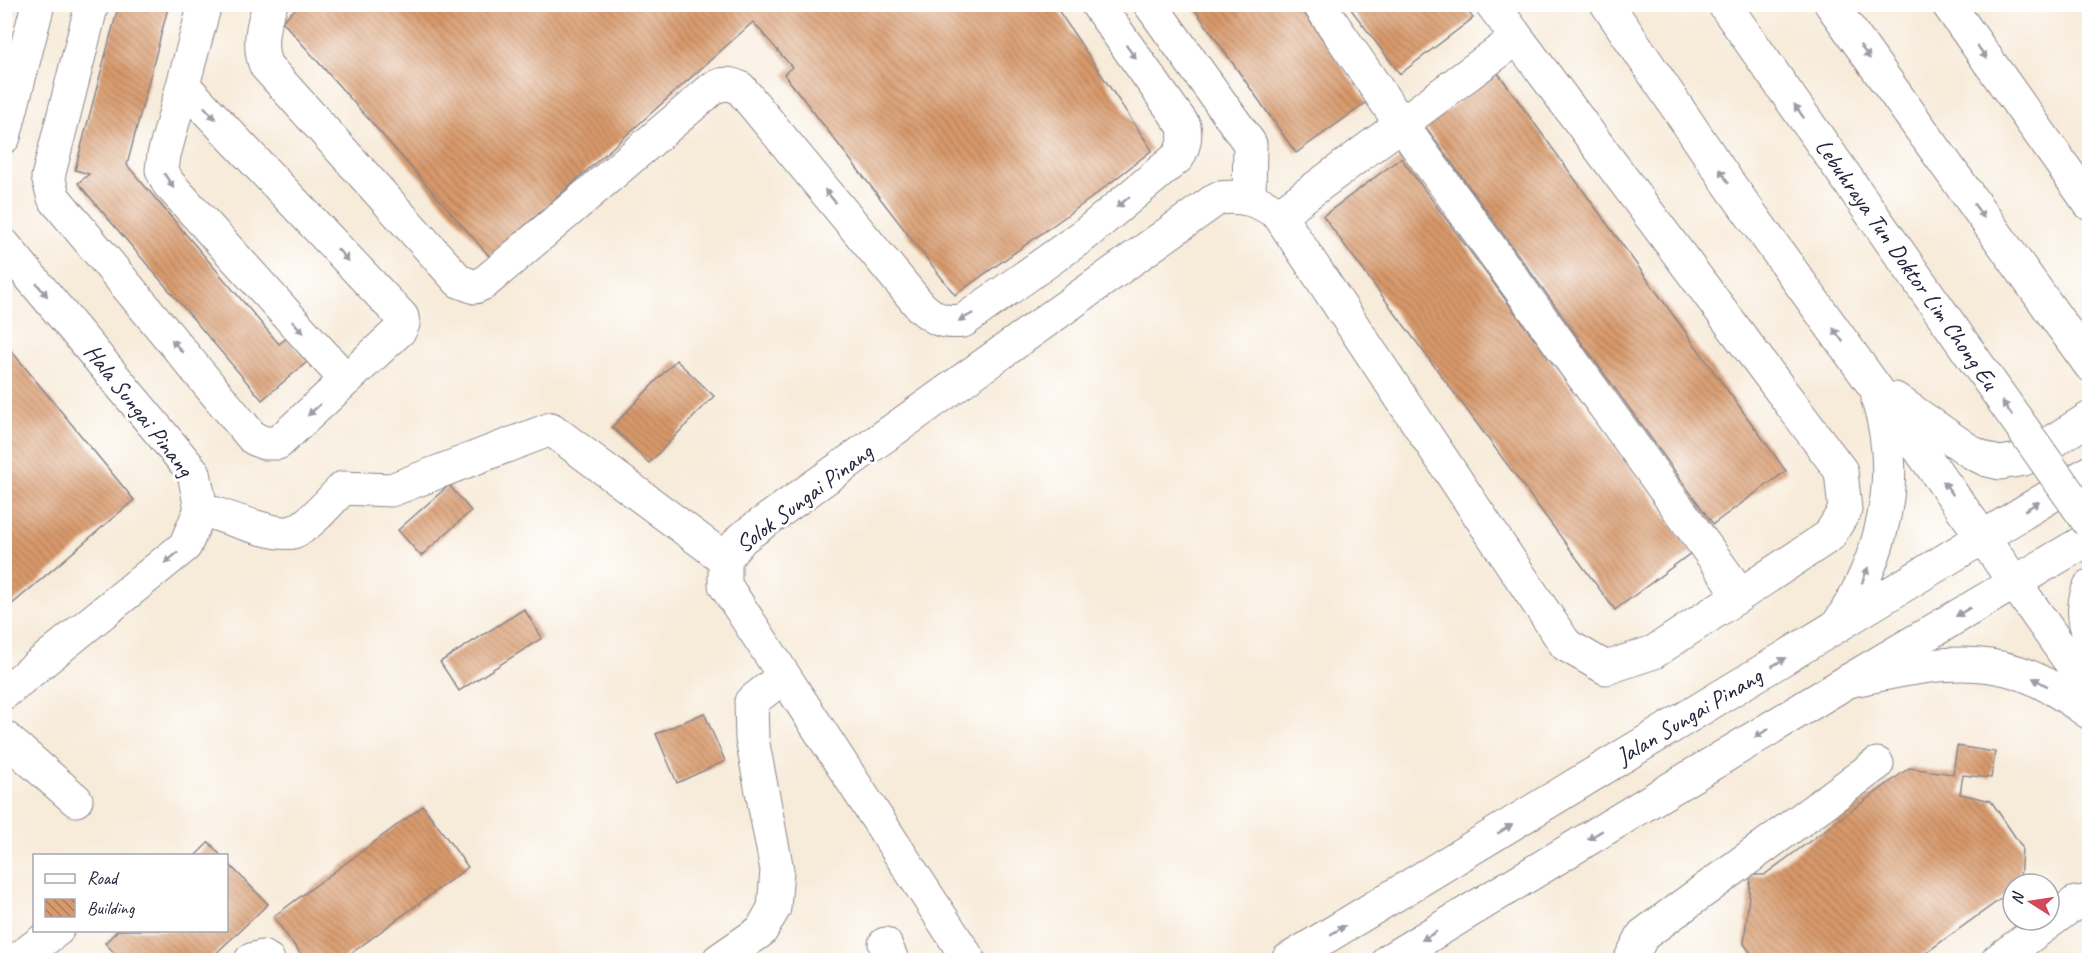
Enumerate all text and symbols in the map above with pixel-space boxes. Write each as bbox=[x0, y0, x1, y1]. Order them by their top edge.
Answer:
one-way arrow bbox=[1125, 44, 1136, 60]
one-way arrow bbox=[1976, 44, 1988, 60]
one-way arrow bbox=[1859, 45, 1871, 60]
one-way arrow bbox=[1793, 103, 1805, 119]
one-way arrow bbox=[202, 106, 216, 120]
street label: Lebuhraya Tun Doktor Lim Chong Eu bbox=[1809, 133, 2006, 397]
one-way arrow bbox=[1718, 169, 1730, 185]
one-way arrow bbox=[163, 173, 174, 189]
one-way arrow bbox=[824, 189, 837, 204]
one-way arrow bbox=[1116, 196, 1131, 208]
one-way arrow bbox=[1973, 202, 1985, 218]
one-way arrow bbox=[336, 247, 350, 261]
one-way arrow bbox=[35, 282, 48, 297]
one-way arrow bbox=[957, 312, 974, 322]
one-way arrow bbox=[291, 319, 305, 334]
one-way arrow bbox=[1832, 327, 1844, 343]
street label: Hala Sungai Pinang bbox=[78, 338, 201, 484]
one-way arrow bbox=[170, 338, 183, 354]
one-way arrow bbox=[2002, 400, 2014, 415]
one-way arrow bbox=[307, 403, 322, 417]
street label: Solok Sungai Pinang bbox=[730, 436, 880, 559]
one-way arrow bbox=[1942, 481, 1954, 497]
one-way arrow bbox=[2024, 500, 2040, 511]
one-way arrow bbox=[163, 551, 179, 564]
one-way arrow bbox=[1861, 566, 1871, 584]
one-way arrow bbox=[1955, 607, 1971, 618]
one-way arrow bbox=[1771, 656, 1787, 667]
street label: Jalan Sungai Pinang bbox=[1610, 660, 1769, 772]
one-way arrow bbox=[2031, 677, 2048, 687]
one-way arrow bbox=[1754, 728, 1770, 739]
one-way arrow bbox=[1497, 823, 1513, 834]
one-way arrow bbox=[1587, 829, 1603, 840]
legend bbox=[33, 854, 228, 932]
text: Road bbox=[87, 867, 120, 889]
north arrow bbox=[2001, 872, 2061, 932]
text: N bbox=[2006, 889, 2029, 906]
text: Building bbox=[87, 897, 136, 919]
one-way arrow bbox=[1330, 925, 1346, 936]
one-way arrow bbox=[1421, 931, 1437, 942]

